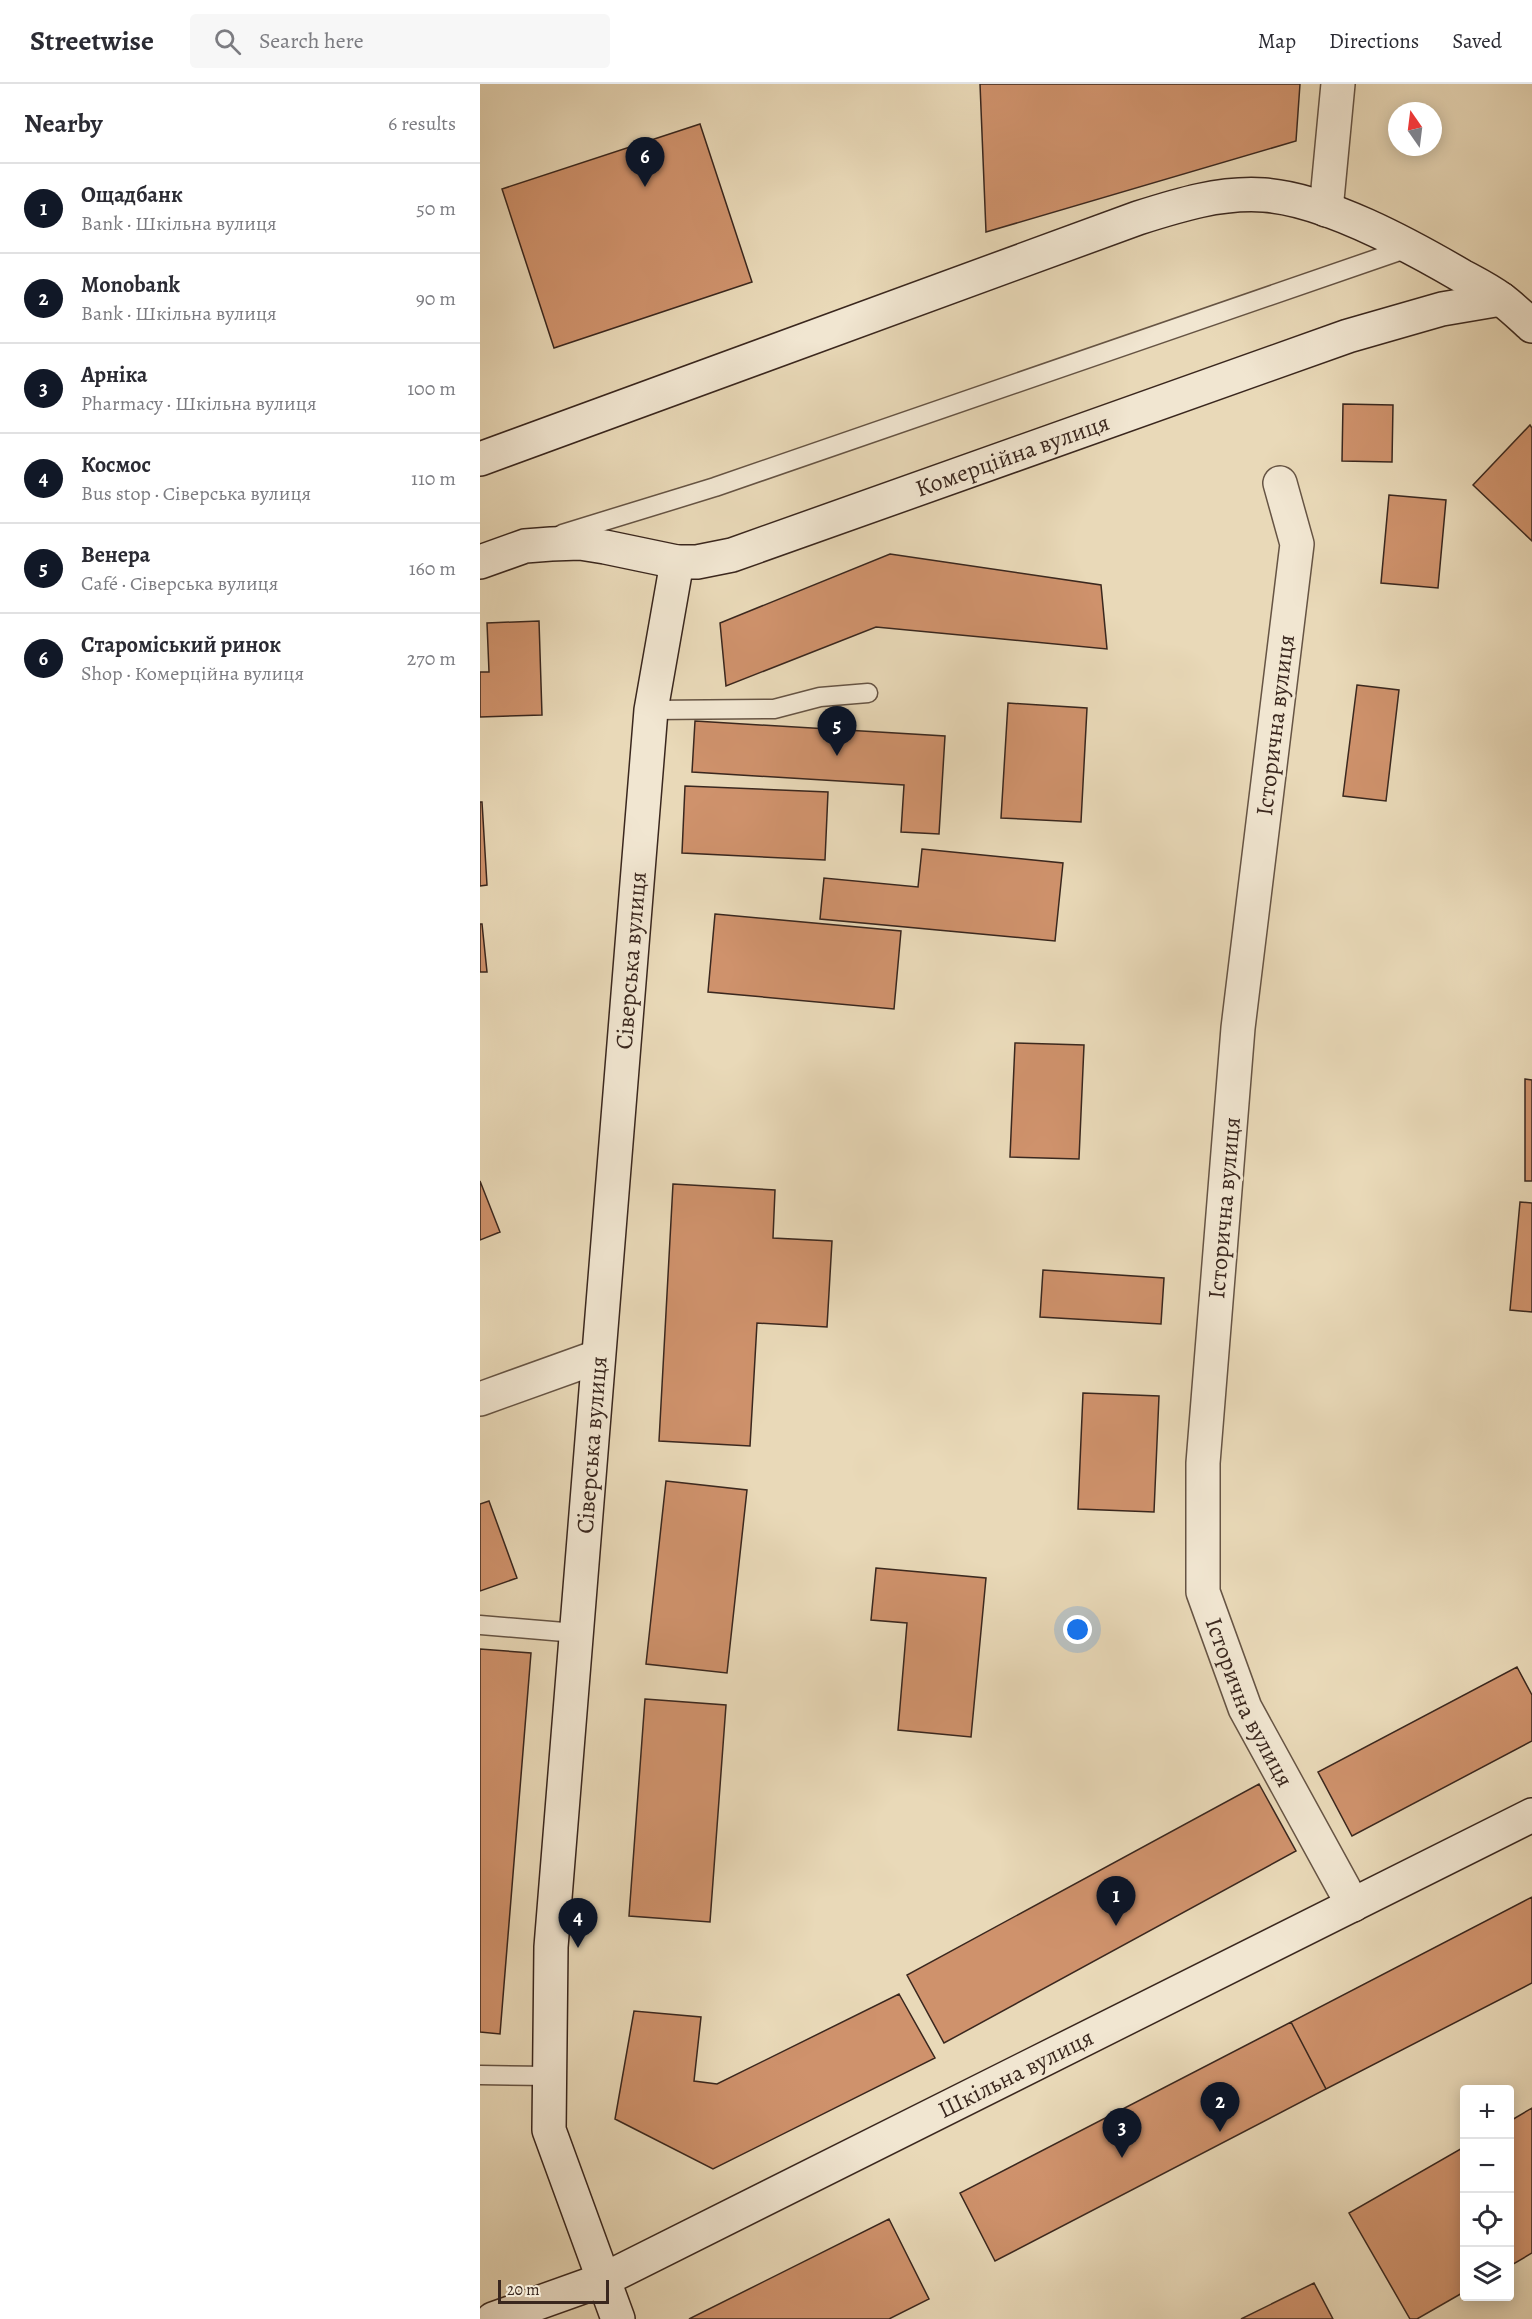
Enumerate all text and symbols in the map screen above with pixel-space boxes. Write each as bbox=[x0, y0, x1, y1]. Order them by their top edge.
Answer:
search box bbox=[190, 14, 610, 68]
text: Streetwise bbox=[30, 22, 154, 60]
icon: search bbox=[211, 25, 244, 58]
text: Search here bbox=[259, 26, 364, 56]
text: Map bbox=[1258, 27, 1296, 55]
text: Directions bbox=[1329, 27, 1419, 55]
text: Saved bbox=[1452, 27, 1502, 55]
north arrow bbox=[1388, 102, 1442, 156]
text: Nearby bbox=[24, 106, 103, 141]
text: 6 results bbox=[388, 110, 456, 137]
pin: 6 bbox=[626, 138, 664, 187]
text: Ощадбанк bbox=[81, 180, 183, 210]
text: 1 bbox=[40, 195, 47, 222]
text: 50 m bbox=[416, 195, 456, 222]
text: Bank · Шкільна вулиця bbox=[81, 210, 277, 237]
text: Monobank bbox=[81, 270, 180, 300]
text: 2 bbox=[39, 285, 48, 312]
text: 90 m bbox=[416, 285, 456, 312]
text: Bank · Шкільна вулиця bbox=[81, 300, 277, 327]
text: Арніка bbox=[81, 360, 147, 390]
text: 3 bbox=[39, 375, 48, 402]
text: 100 m bbox=[407, 375, 456, 402]
text: Pharmacy · Шкільна вулиця bbox=[81, 390, 317, 417]
street label: Комерційна вулиця bbox=[911, 406, 1114, 505]
text: Космос bbox=[81, 450, 151, 480]
text: 4 bbox=[39, 465, 48, 492]
text: 110 m bbox=[411, 465, 456, 492]
text: Bus stop · Сіверська вулиця bbox=[81, 480, 311, 507]
text: Венера bbox=[81, 540, 150, 570]
text: 5 bbox=[39, 555, 48, 582]
text: 160 m bbox=[409, 555, 456, 582]
text: Café · Сіверська вулиця bbox=[81, 570, 278, 597]
text: Староміський ринок bbox=[81, 630, 281, 660]
street label: Історична вулиця bbox=[1248, 632, 1302, 818]
text: 6 bbox=[39, 645, 48, 672]
text: 270 m bbox=[407, 645, 456, 672]
text: Shop · Комерційна вулиця bbox=[81, 660, 304, 687]
pin: 5 bbox=[818, 706, 856, 756]
street label: Сіверська вулиця bbox=[608, 870, 654, 1051]
street label: Історична вулиця bbox=[1200, 1116, 1248, 1300]
street label: Сіверська вулиця bbox=[568, 1355, 615, 1535]
street label: Історична вулиця bbox=[1198, 1613, 1301, 1793]
your location bbox=[1063, 1615, 1092, 1644]
pin: 1 bbox=[1096, 1876, 1136, 1926]
pin: 4 bbox=[558, 1898, 598, 1948]
street label: Шкільна вулиця bbox=[932, 2021, 1099, 2126]
pin: 2 bbox=[1200, 2082, 1240, 2132]
map controls bbox=[1460, 2085, 1514, 2301]
button: + bbox=[1460, 2085, 1514, 2139]
pin: 3 bbox=[1102, 2108, 1142, 2158]
button: − bbox=[1460, 2139, 1514, 2193]
button: locate bbox=[1460, 2193, 1514, 2247]
button: layers bbox=[1460, 2247, 1514, 2301]
scale bar bbox=[498, 2277, 609, 2304]
text: 20 m bbox=[507, 2279, 540, 2301]

